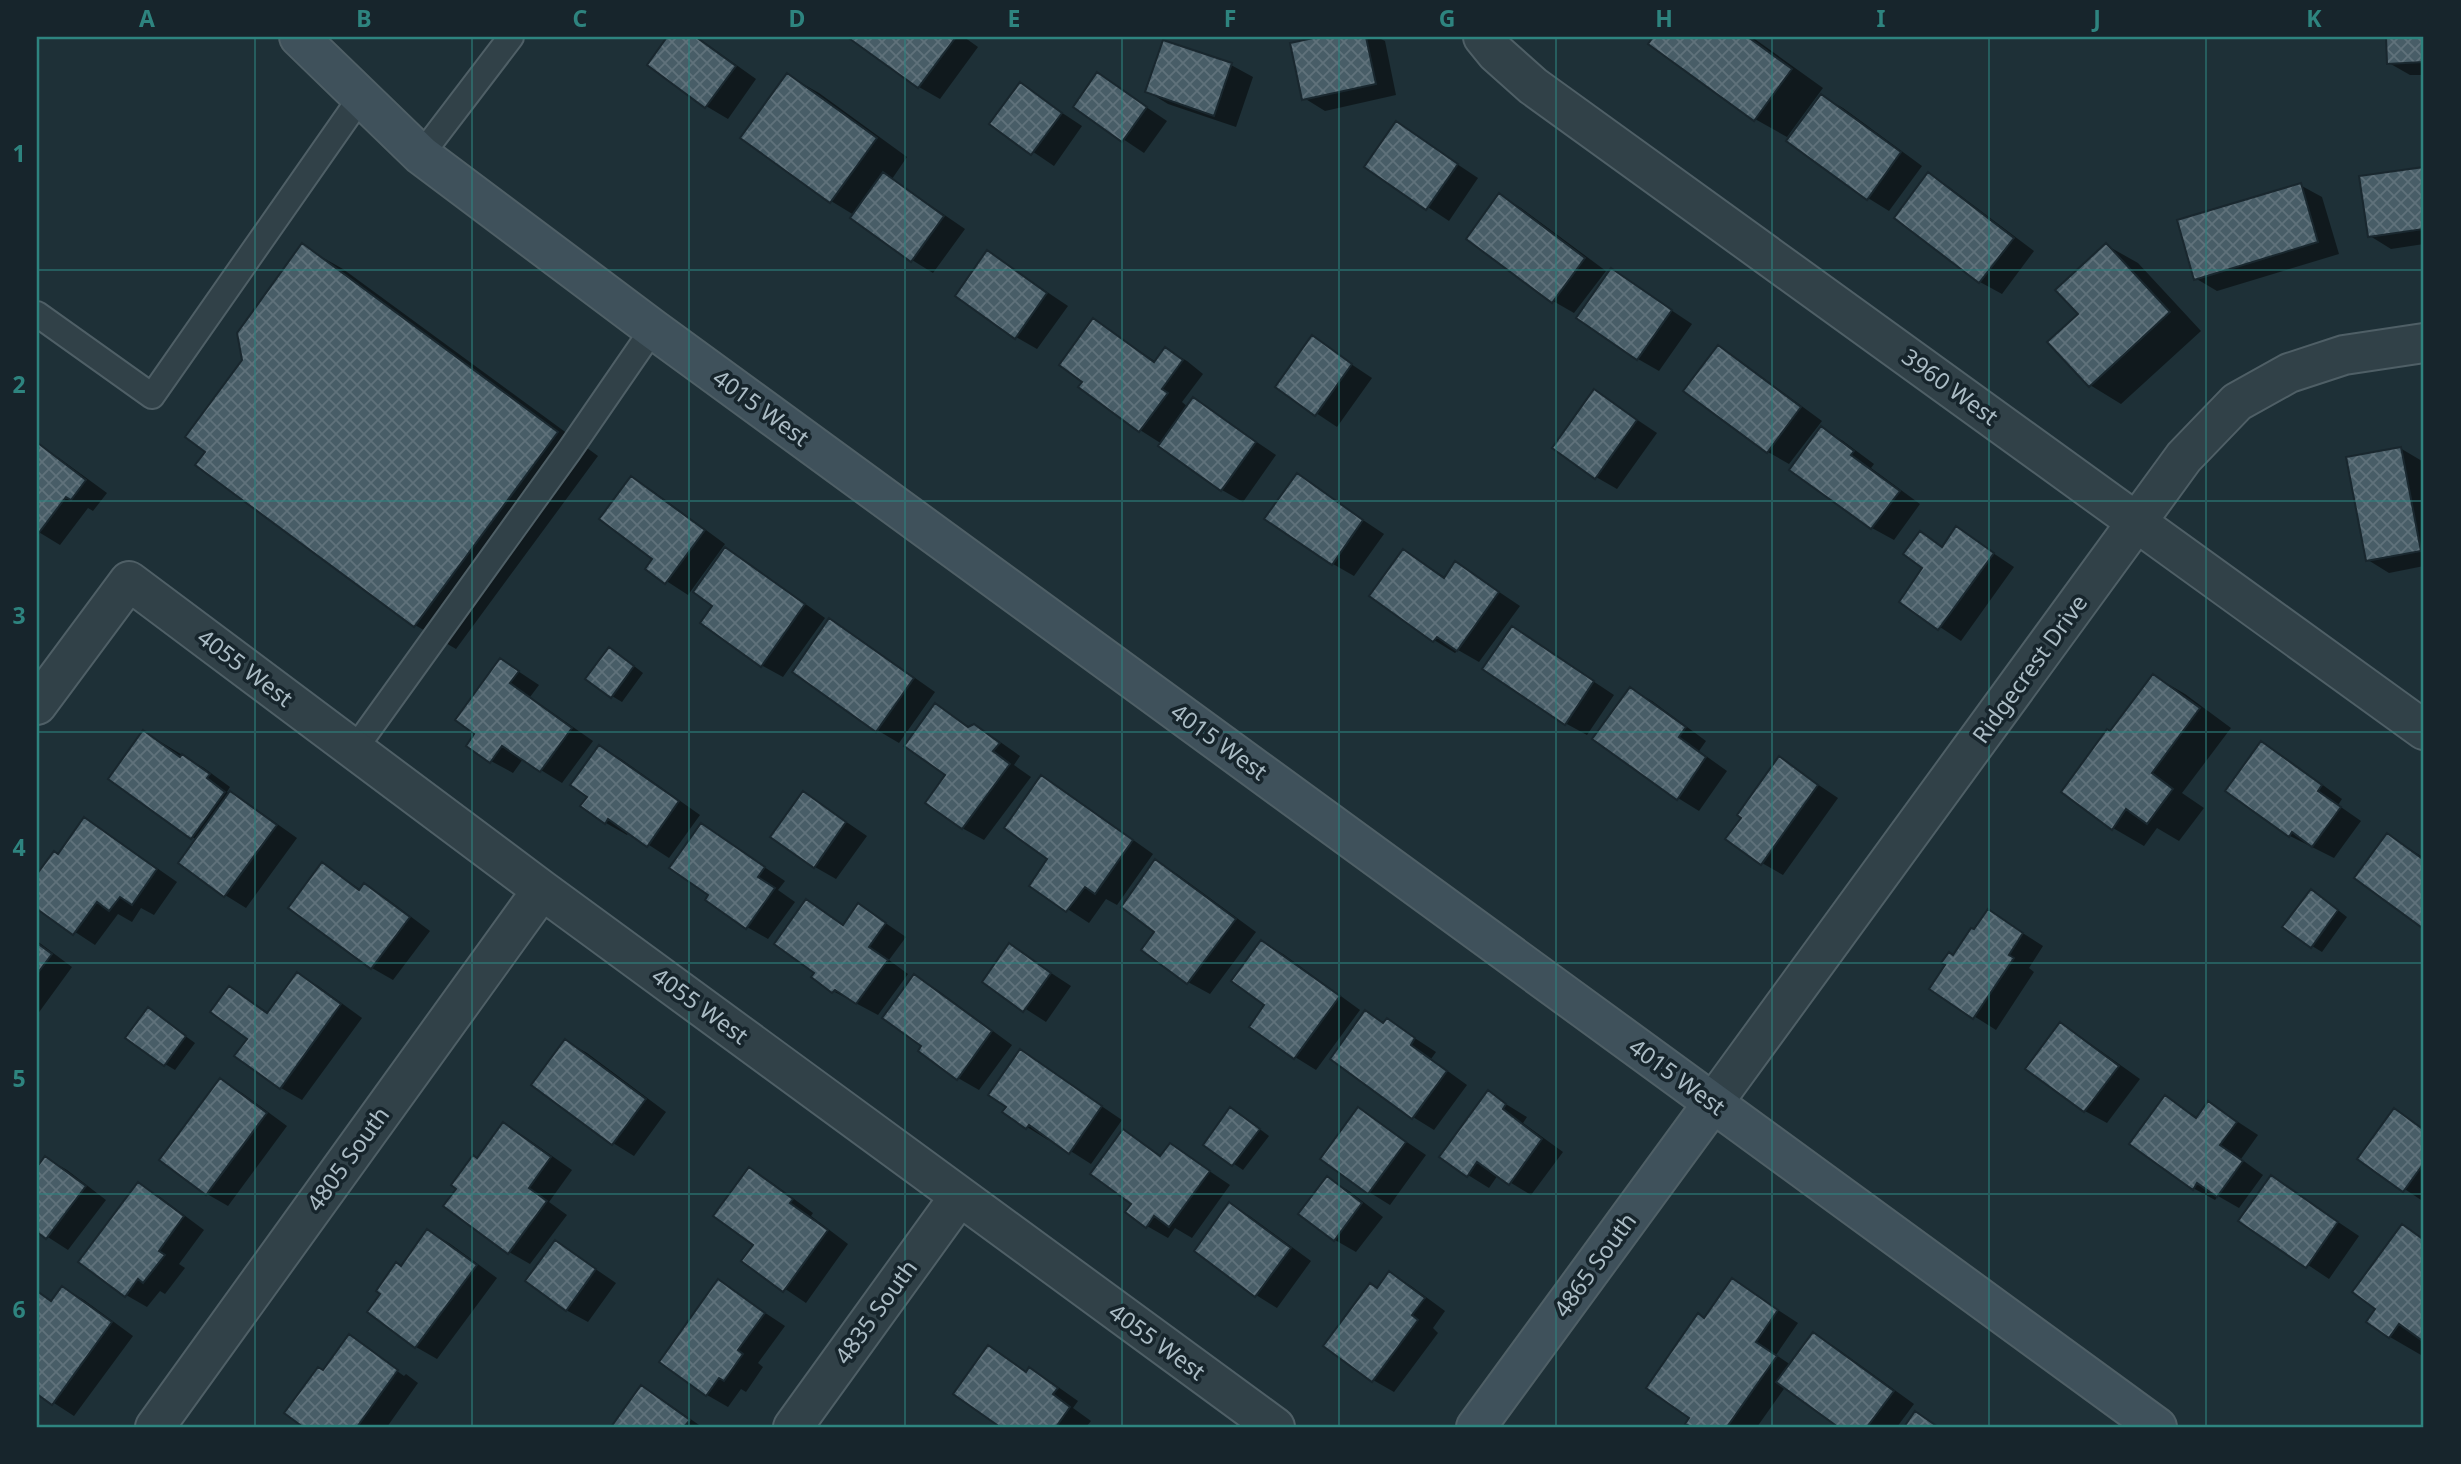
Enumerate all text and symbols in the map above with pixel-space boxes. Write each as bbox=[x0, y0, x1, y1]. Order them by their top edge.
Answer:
text: A bbox=[139, 2, 155, 34]
text: B bbox=[356, 2, 372, 34]
text: C bbox=[573, 2, 588, 34]
text: D bbox=[789, 2, 805, 34]
text: E bbox=[1008, 2, 1020, 34]
text: F bbox=[1224, 2, 1236, 34]
text: G bbox=[1439, 2, 1455, 34]
text: H bbox=[1655, 2, 1673, 34]
text: I bbox=[1877, 2, 1886, 34]
text: J bbox=[2091, 2, 2101, 34]
text: K bbox=[2306, 2, 2322, 34]
text: 1 bbox=[12, 137, 26, 169]
street label: 3960 West bbox=[1896, 340, 2005, 432]
street label: 4015 West bbox=[707, 361, 816, 453]
text: 2 bbox=[12, 368, 26, 400]
street label: Ridgecrest Drive bbox=[1964, 588, 2094, 749]
text: 3 bbox=[12, 599, 26, 631]
street label: 4055 West bbox=[191, 621, 300, 714]
street label: 4015 West bbox=[1165, 695, 1274, 787]
text: 4 bbox=[12, 831, 26, 863]
street label: 4055 West bbox=[646, 959, 755, 1051]
street label: 4015 West bbox=[1623, 1030, 1732, 1122]
text: 5 bbox=[12, 1062, 26, 1094]
street label: 4805 South bbox=[298, 1100, 396, 1217]
street label: 4865 South bbox=[1545, 1206, 1643, 1323]
street label: 4835 South bbox=[826, 1253, 924, 1370]
text: 6 bbox=[12, 1293, 26, 1325]
street label: 4055 West bbox=[1103, 1295, 1212, 1387]

